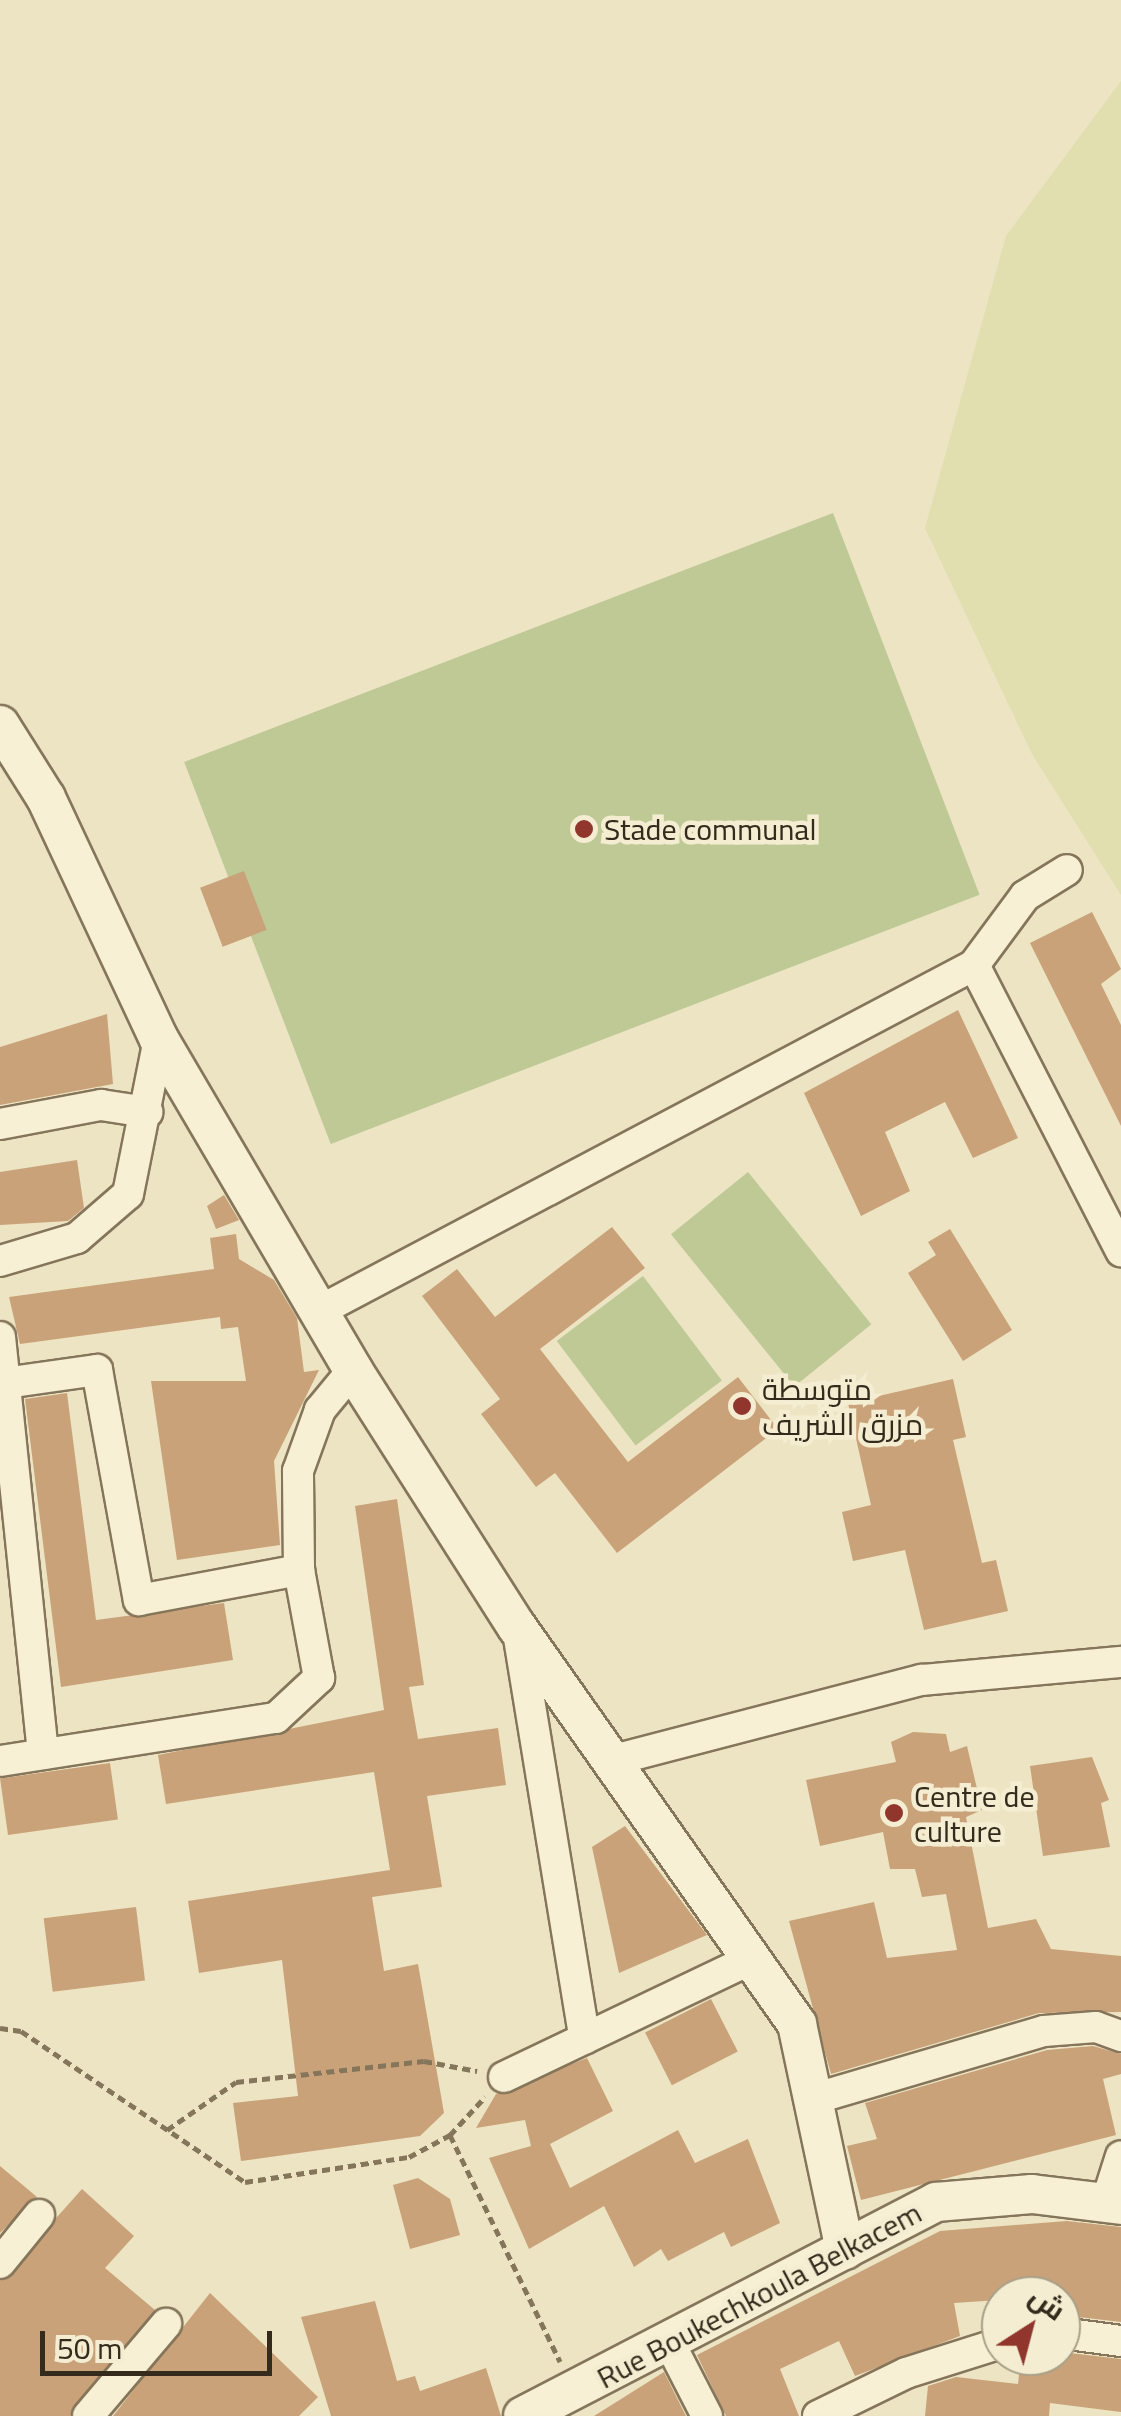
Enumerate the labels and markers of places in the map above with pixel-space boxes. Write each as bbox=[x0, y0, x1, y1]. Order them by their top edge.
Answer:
place label: Stade communal bbox=[604, 811, 816, 847]
marker: Stade communal bbox=[573, 818, 595, 840]
place label: متوسطة مزرق الشريف bbox=[762, 1371, 923, 1442]
marker: متوسطة مزرق الشريف bbox=[731, 1395, 753, 1417]
place label: Centre de culture bbox=[914, 1778, 1035, 1848]
marker: Centre de culture bbox=[883, 1802, 905, 1824]

